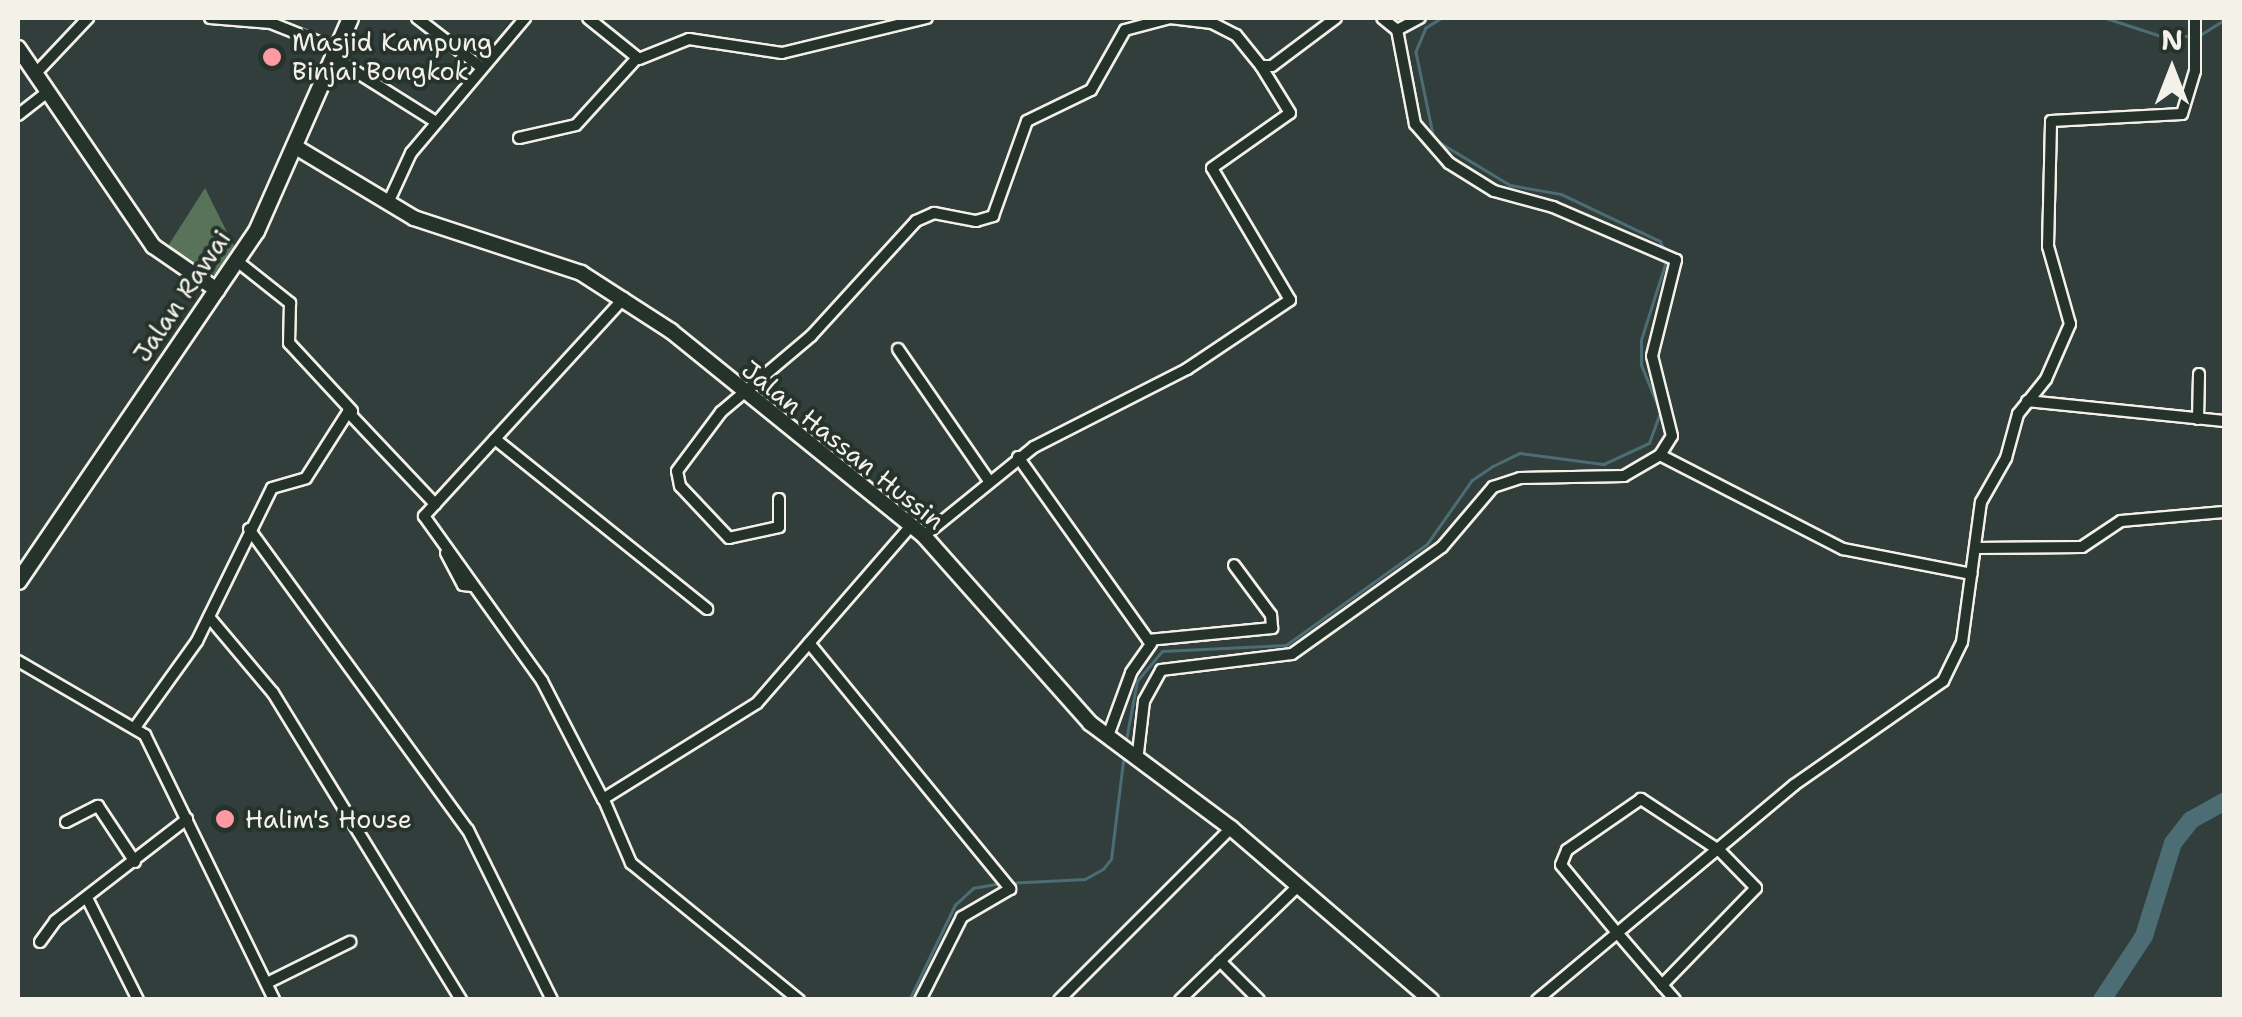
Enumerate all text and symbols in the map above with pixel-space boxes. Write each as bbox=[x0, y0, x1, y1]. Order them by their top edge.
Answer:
north arrow bbox=[2122, 20, 2222, 120]
text: N bbox=[2161, 21, 2183, 59]
place label: Masjid Kampung Binjai Bongkok bbox=[292, 28, 492, 87]
marker: Masjid Kampung Binjai Bongkok bbox=[261, 46, 283, 68]
street label: Jalan Rawai bbox=[127, 224, 237, 368]
street label: Jalan Hassan Hussin bbox=[736, 354, 950, 536]
place label: Halim's House bbox=[245, 804, 412, 834]
marker: Halim's House bbox=[214, 808, 236, 830]

